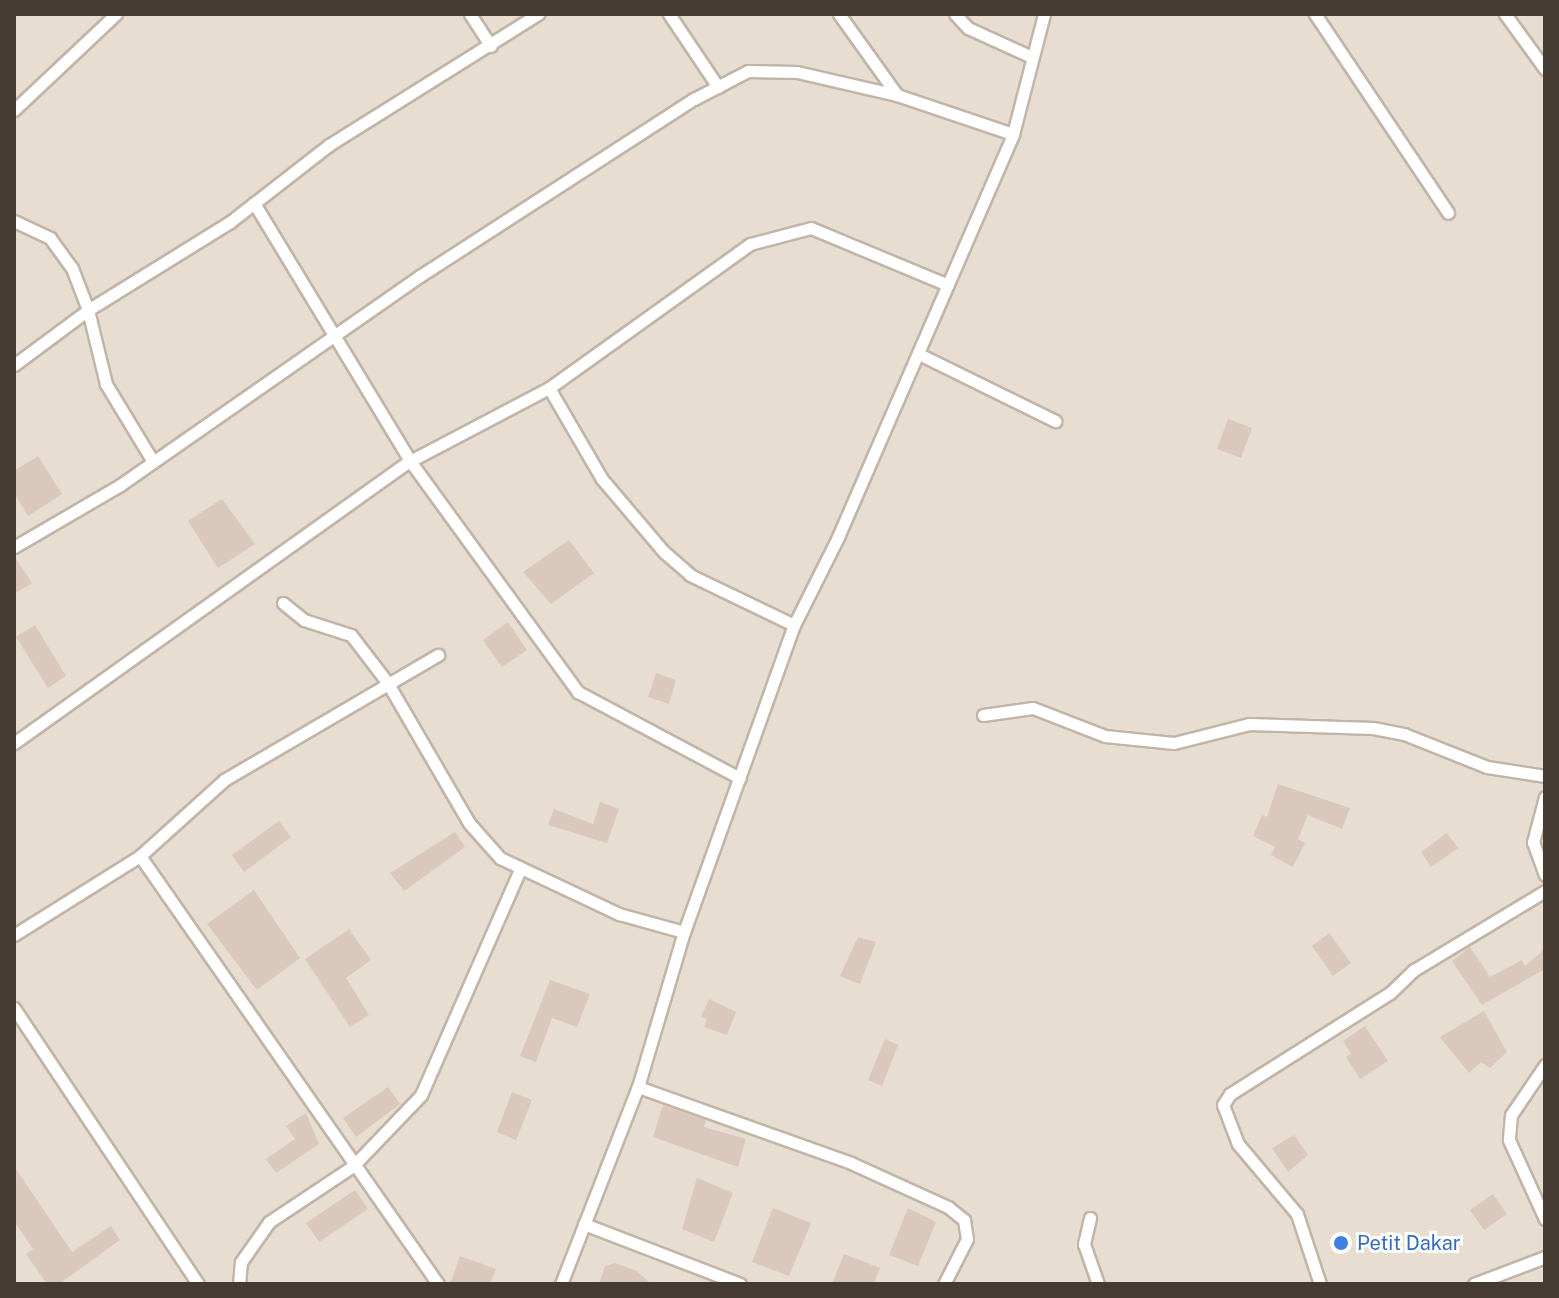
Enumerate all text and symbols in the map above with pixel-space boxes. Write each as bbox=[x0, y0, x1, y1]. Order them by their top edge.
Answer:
place label: Petit Dakar bbox=[1357, 1231, 1461, 1255]
marker: Petit Dakar bbox=[1332, 1234, 1350, 1252]

